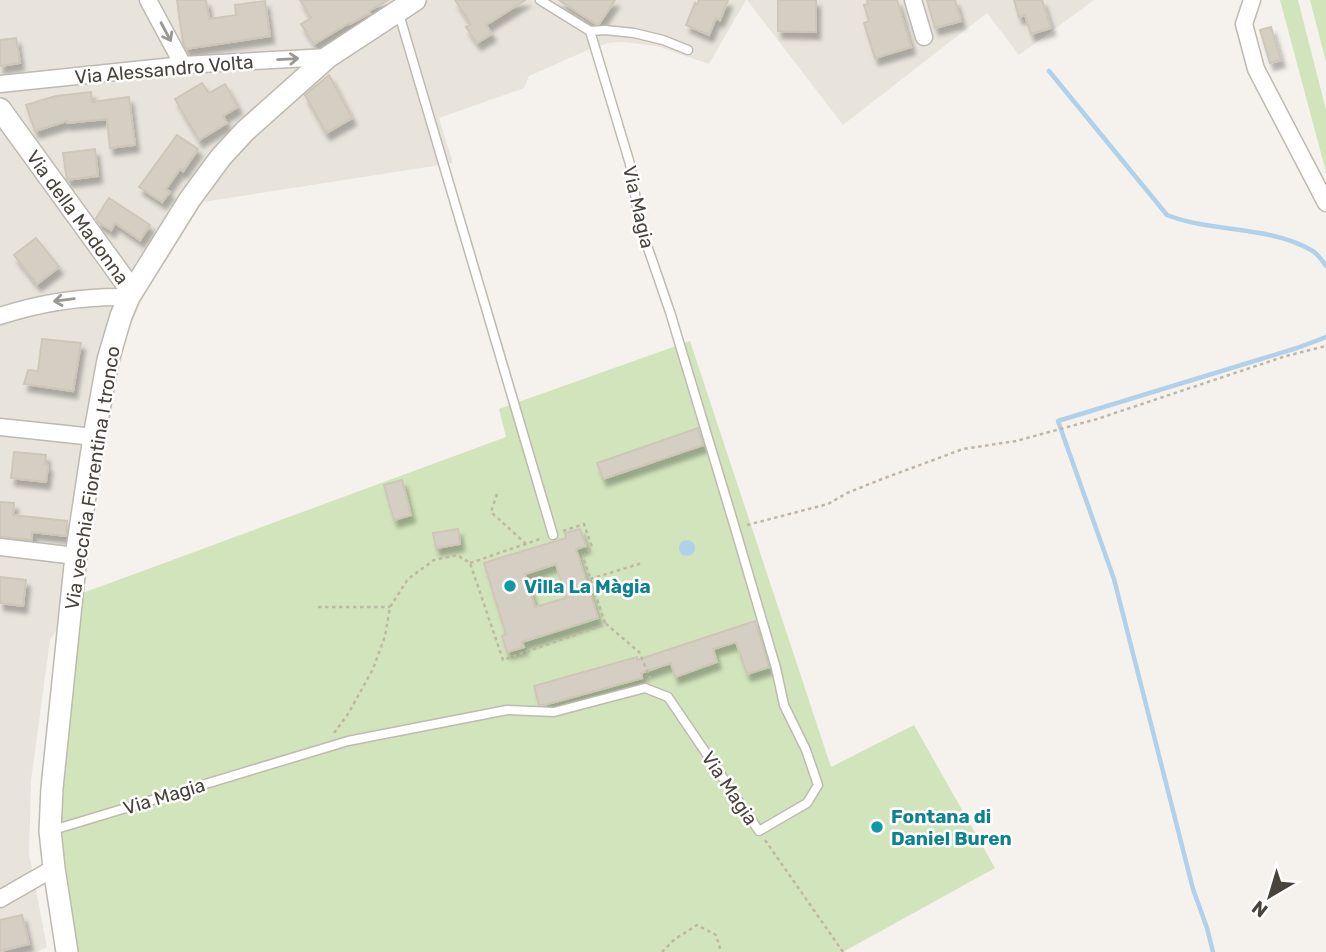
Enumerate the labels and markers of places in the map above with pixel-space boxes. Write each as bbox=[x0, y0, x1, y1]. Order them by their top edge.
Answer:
place label: Villa La Màgia bbox=[524, 575, 651, 598]
marker: Villa La Màgia bbox=[502, 578, 518, 594]
place label: Fontana di Daniel Buren bbox=[891, 805, 1012, 850]
marker: Fontana di Daniel Buren bbox=[869, 819, 885, 835]

